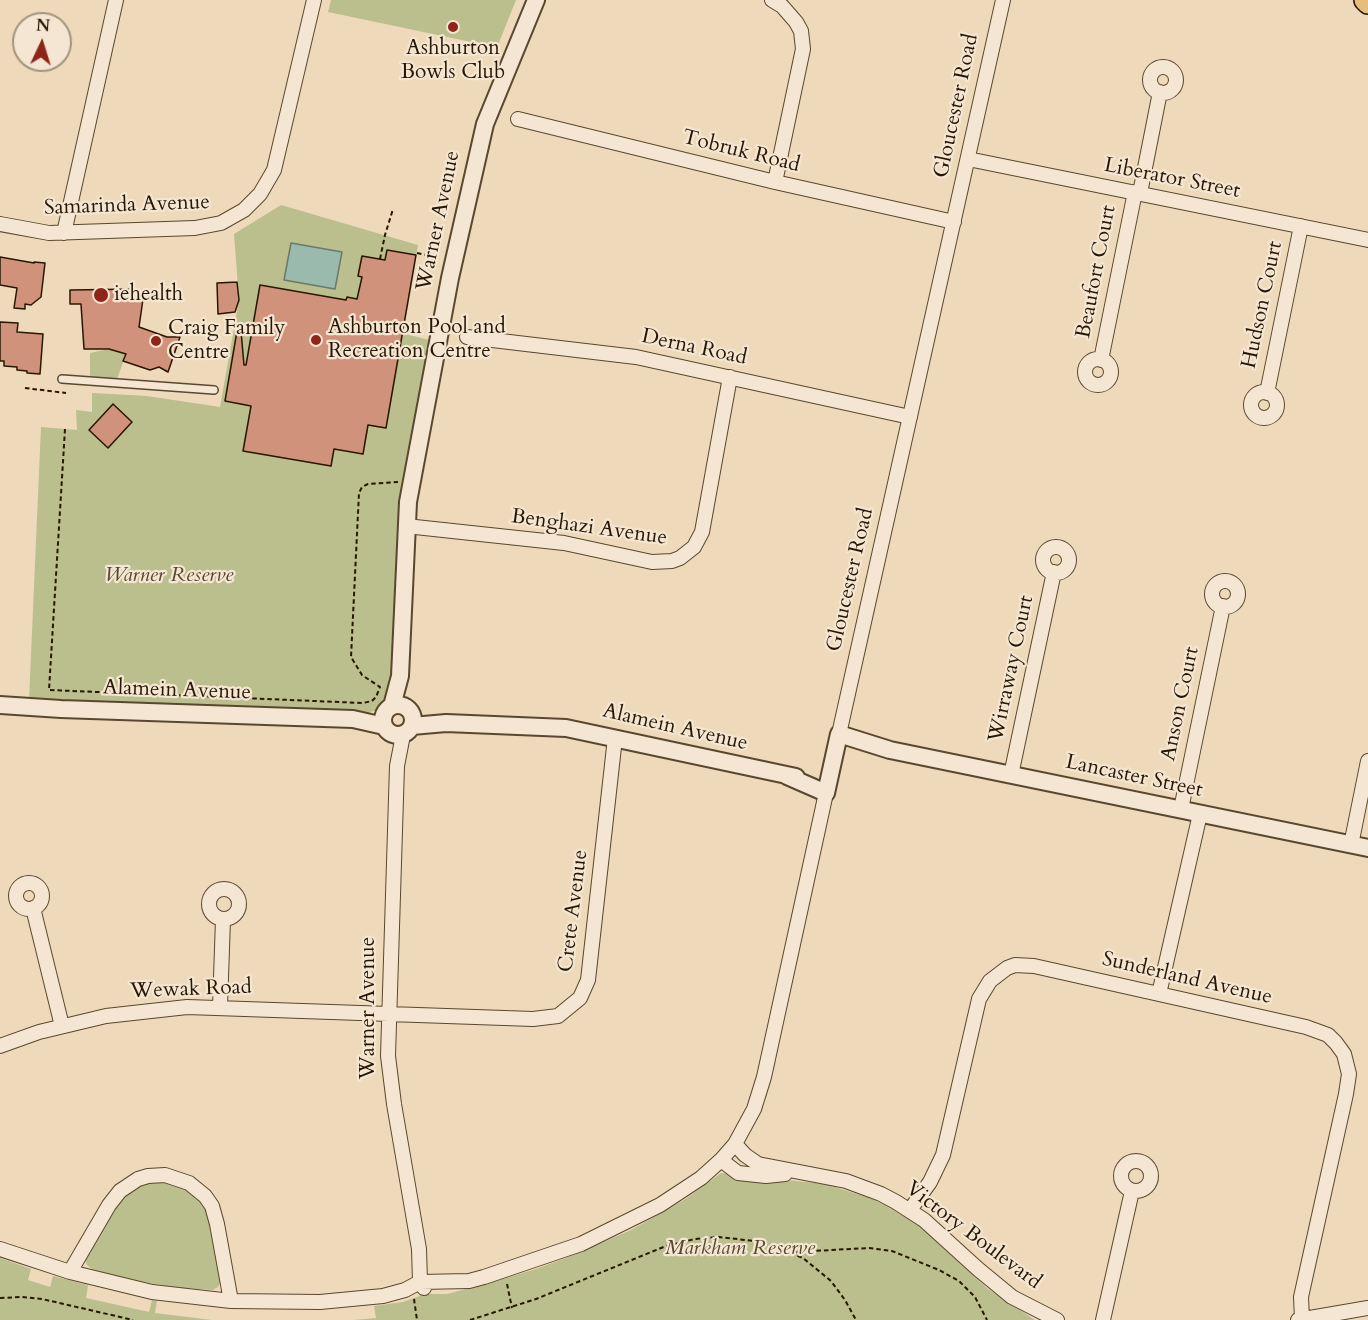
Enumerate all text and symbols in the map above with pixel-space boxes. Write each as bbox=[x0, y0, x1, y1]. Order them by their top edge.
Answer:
north arrow bbox=[12, 12, 72, 72]
text: N bbox=[35, 15, 51, 37]
marker: Ashburton Bowls Club bbox=[446, 20, 460, 34]
street label: Gloucester Road bbox=[929, 32, 985, 180]
place label: Ashburton Bowls Club bbox=[401, 36, 505, 86]
street label: Tobruk Road bbox=[680, 125, 802, 179]
street label: Warner Avenue bbox=[412, 149, 466, 293]
street label: Liberator Street bbox=[1102, 153, 1242, 205]
street label: Samarinda Avenue bbox=[44, 191, 210, 221]
street label: Beaufort Court bbox=[1072, 203, 1122, 341]
street label: Hudson Court bbox=[1237, 239, 1289, 371]
place label: iehealth bbox=[114, 282, 183, 308]
marker: iehealth bbox=[92, 286, 110, 304]
place label: Ashburton Pool and Recreation Centre bbox=[328, 315, 506, 365]
place label: Craig Family Centre bbox=[168, 316, 285, 366]
street label: Derna Road bbox=[639, 325, 749, 371]
marker: Ashburton Pool and Recreation Centre bbox=[309, 333, 323, 347]
marker: Craig Family Centre bbox=[149, 334, 163, 348]
street label: Benghazi Avenue bbox=[509, 505, 669, 551]
street label: Gloucester Road bbox=[822, 506, 880, 654]
park label: Warner Reserve bbox=[105, 563, 233, 589]
street label: Wirraway Court bbox=[984, 593, 1040, 745]
street label: Anson Court bbox=[1157, 645, 1205, 763]
street label: Alamein Avenue bbox=[102, 676, 252, 706]
street label: Alamein Avenue bbox=[600, 699, 750, 757]
street label: Lancaster Street bbox=[1063, 750, 1205, 804]
street label: Crete Avenue bbox=[554, 848, 594, 974]
street label: Warner Avenue bbox=[356, 937, 382, 1079]
street label: Sunderland Avenue bbox=[1100, 947, 1274, 1011]
street label: Wewak Road bbox=[130, 975, 252, 1005]
street label: Victory Boulevard bbox=[900, 1177, 1046, 1295]
park label: Markham Reserve bbox=[665, 1236, 815, 1262]

